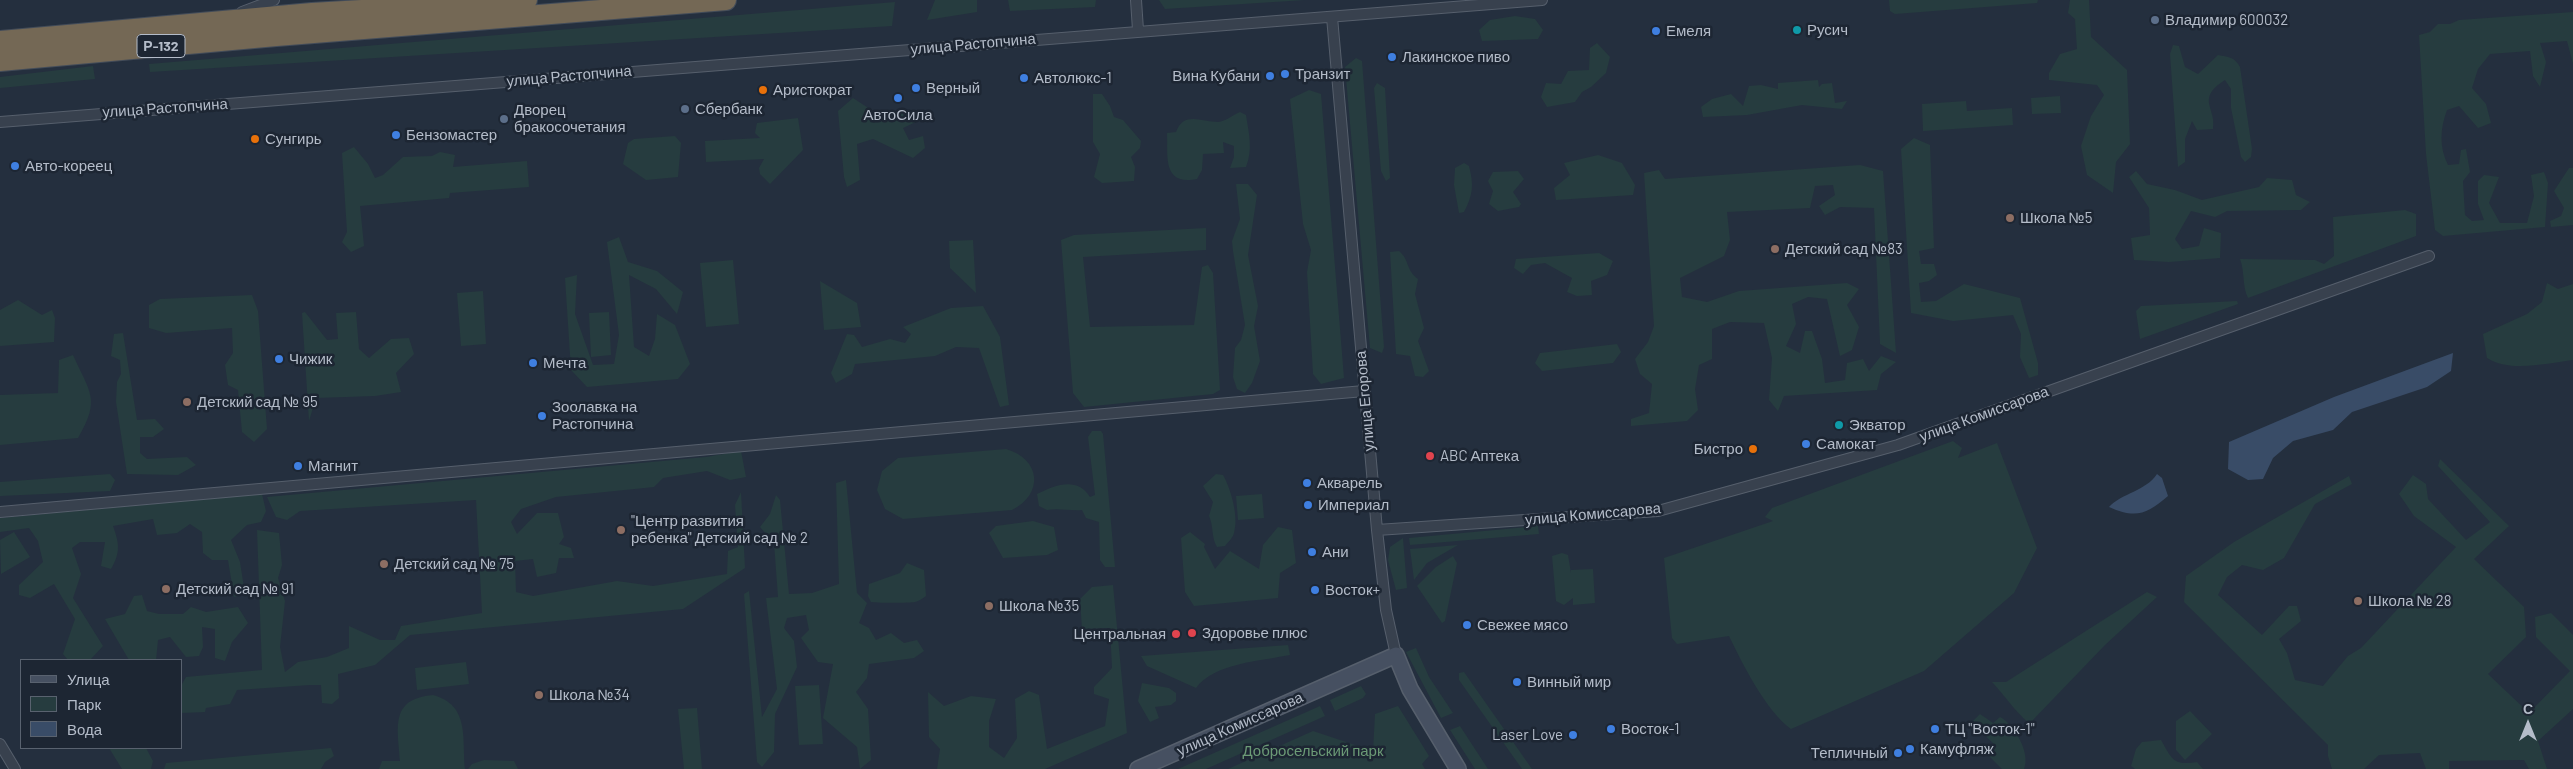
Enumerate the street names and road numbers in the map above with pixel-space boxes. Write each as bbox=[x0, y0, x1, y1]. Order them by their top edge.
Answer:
street label: улица Растопчина bbox=[910, 30, 1036, 58]
road number: Р-132 bbox=[137, 34, 185, 58]
street label: улица Растопчина bbox=[506, 62, 632, 90]
street label: улица Растопчина bbox=[102, 95, 228, 121]
street label: улица Егорова bbox=[1352, 350, 1378, 452]
street label: улица Комиссарова bbox=[1917, 382, 2051, 446]
street label: улица Комиссарова bbox=[1524, 499, 1662, 529]
street label: улица Комиссарова bbox=[1174, 688, 1306, 760]

